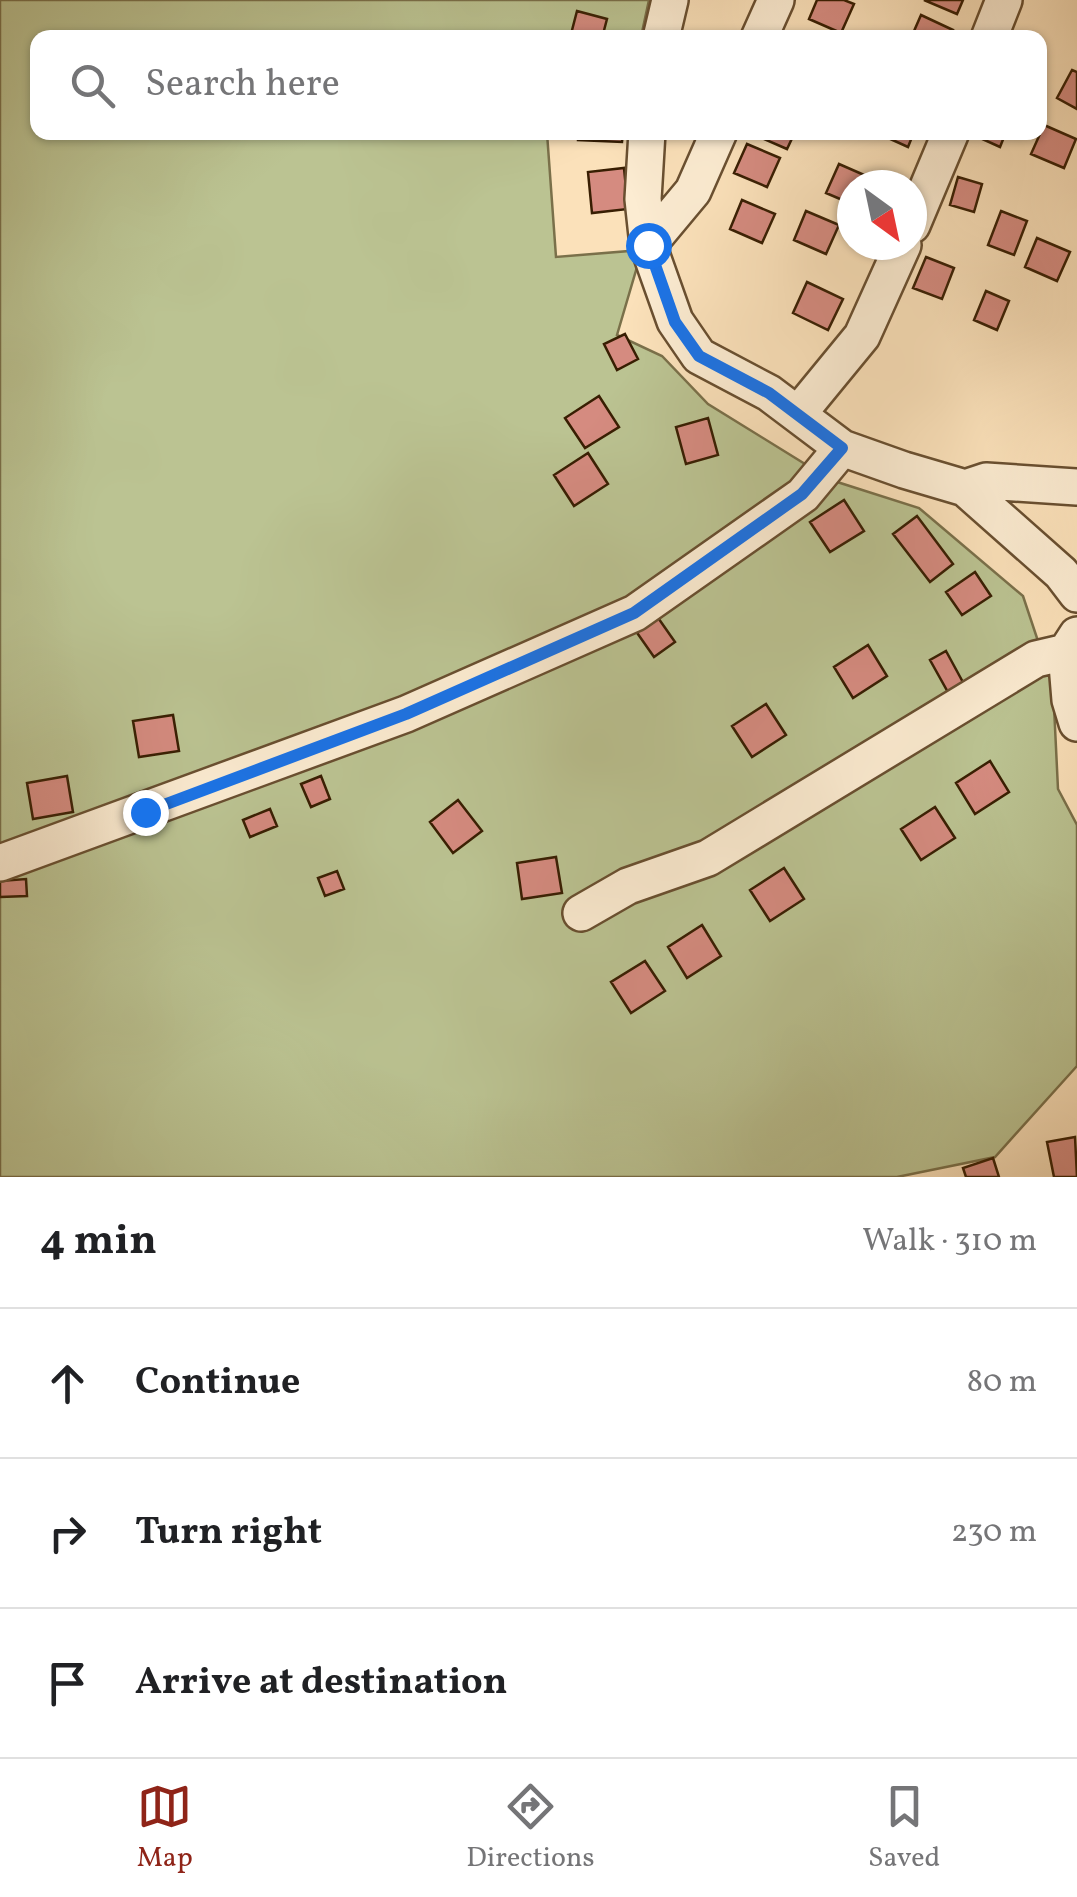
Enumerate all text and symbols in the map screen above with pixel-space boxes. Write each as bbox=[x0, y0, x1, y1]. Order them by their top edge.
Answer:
search box bbox=[30, 30, 1047, 140]
icon: search bbox=[65, 58, 120, 113]
text: Search here bbox=[145, 59, 340, 112]
north arrow bbox=[837, 170, 927, 260]
route start bbox=[626, 223, 672, 269]
route end bbox=[123, 790, 169, 836]
text: 4 min bbox=[40, 1213, 157, 1272]
text: Walk · 310 m bbox=[862, 1220, 1037, 1264]
icon: ahead bbox=[40, 1356, 95, 1411]
text: Continue bbox=[135, 1357, 300, 1410]
text: 80 m bbox=[967, 1361, 1037, 1405]
icon: right bbox=[40, 1506, 95, 1561]
text: Turn right bbox=[135, 1507, 322, 1560]
text: 230 m bbox=[951, 1511, 1037, 1555]
icon: arrive bbox=[40, 1656, 95, 1711]
text: Arrive at destination bbox=[135, 1657, 508, 1710]
tab: Map bbox=[137, 1779, 193, 1878]
tab: Directions bbox=[466, 1779, 595, 1878]
tab: Saved bbox=[868, 1779, 940, 1878]

